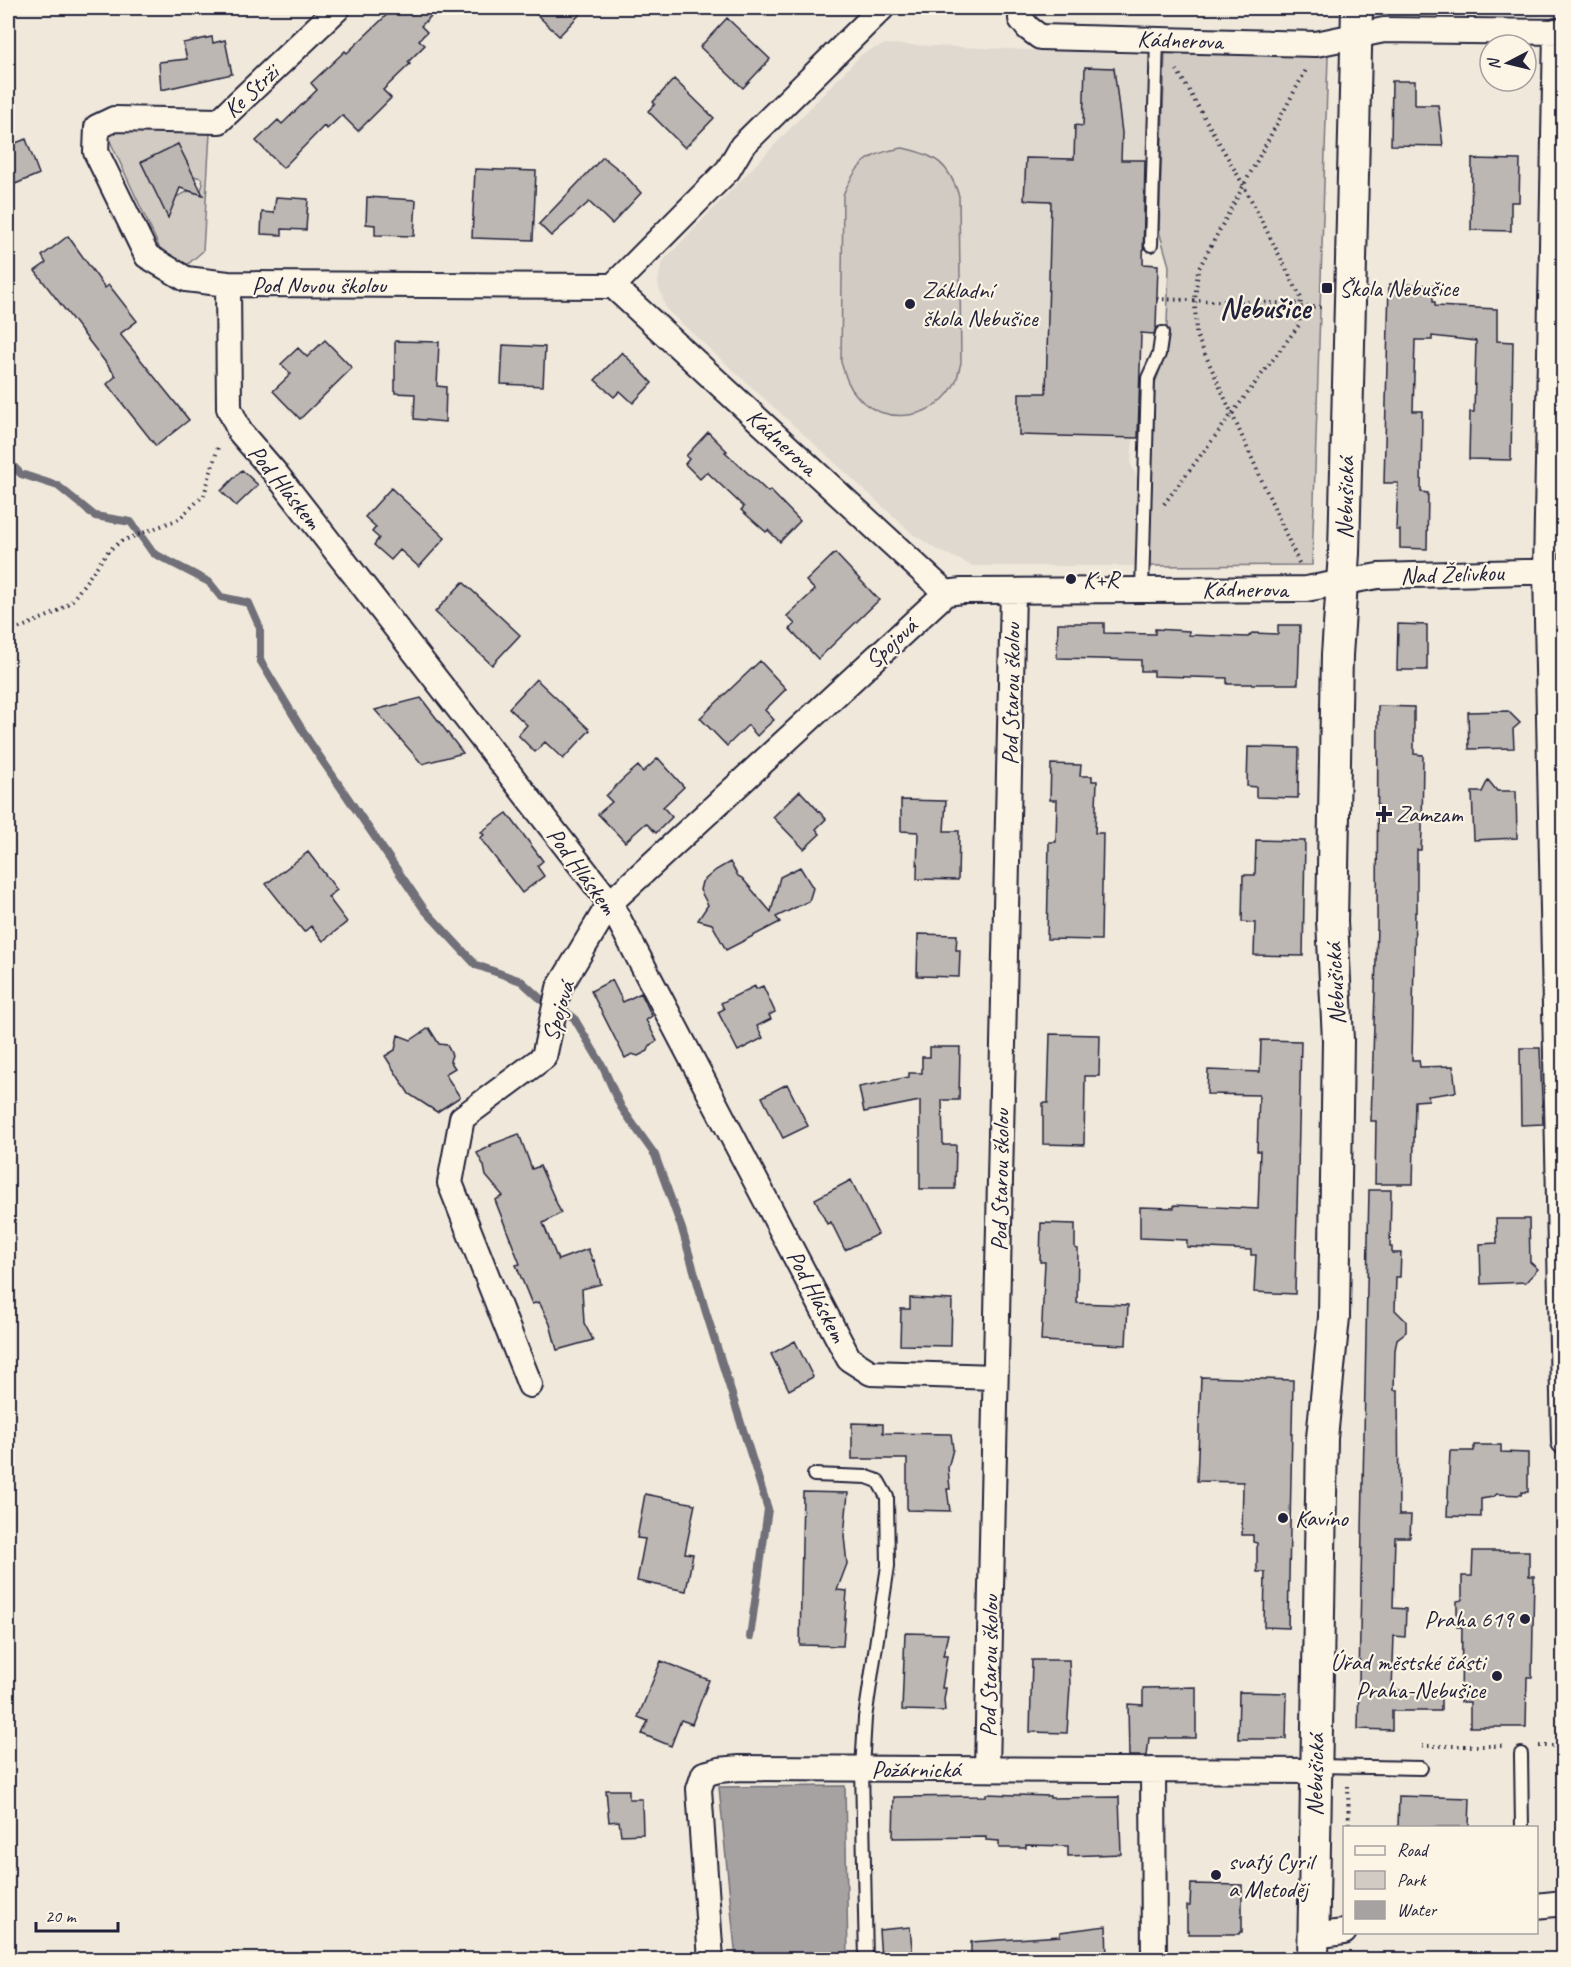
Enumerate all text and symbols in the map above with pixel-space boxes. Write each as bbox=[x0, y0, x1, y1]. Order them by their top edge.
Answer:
street label: Kádnerova bbox=[1137, 24, 1225, 57]
north arrow bbox=[1478, 33, 1538, 93]
street label: Ke Strži bbox=[217, 56, 287, 124]
text: N bbox=[1483, 56, 1505, 71]
street label: Pod Novou školou bbox=[252, 270, 388, 300]
place label: Škola Nebušice bbox=[1339, 273, 1460, 303]
place label: Základní škola Nebušice bbox=[922, 275, 1040, 333]
marker: Škola Nebušice bbox=[1320, 281, 1334, 295]
district label: Nebušice bbox=[1220, 289, 1312, 327]
marker: Základní škola Nebušice bbox=[903, 297, 917, 311]
street label: Kádnerova bbox=[741, 402, 825, 484]
street label: Pod Hláskem bbox=[242, 439, 329, 536]
street label: Nebušická bbox=[1329, 454, 1361, 539]
street label: Nad Želivkou bbox=[1400, 557, 1506, 591]
place label: K+R bbox=[1083, 564, 1122, 594]
marker: K+R bbox=[1064, 572, 1078, 586]
street label: Kádnerova bbox=[1202, 574, 1290, 604]
street label: Spojová bbox=[858, 610, 925, 675]
street label: Pod Starou školou bbox=[995, 621, 1027, 765]
place label: Zamzam bbox=[1396, 799, 1463, 829]
marker: Zamzam bbox=[1377, 807, 1391, 821]
street label: Pod Hláskem bbox=[540, 822, 624, 921]
street label: Nebušická bbox=[1318, 940, 1352, 1026]
street label: Spojová bbox=[535, 975, 582, 1045]
street label: Pod Starou školou bbox=[984, 1107, 1016, 1251]
street label: Pod Hláskem bbox=[780, 1245, 854, 1348]
place label: Kavíno bbox=[1295, 1503, 1349, 1533]
marker: Kavíno bbox=[1276, 1511, 1290, 1525]
street label: Pod Starou školou bbox=[973, 1593, 1005, 1737]
place label: Praha 619 bbox=[1424, 1604, 1515, 1634]
marker: Praha 619 bbox=[1518, 1612, 1532, 1626]
place label: Úřad městské části Praha-Nebušice bbox=[1330, 1647, 1488, 1705]
marker: Úřad městské části Praha-Nebušice bbox=[1490, 1669, 1504, 1683]
street label: Nebušická bbox=[1299, 1731, 1331, 1816]
street label: Požárnická bbox=[871, 1754, 963, 1784]
legend bbox=[1343, 1826, 1538, 1934]
text: Road bbox=[1397, 1839, 1430, 1861]
place label: svatý Cyril a Metoděj bbox=[1228, 1846, 1317, 1904]
marker: svatý Cyril a Metoděj bbox=[1209, 1868, 1223, 1882]
text: Park bbox=[1397, 1869, 1427, 1891]
scale bar bbox=[36, 1895, 118, 1933]
text: Water bbox=[1397, 1899, 1438, 1921]
text: 20 m bbox=[45, 1905, 78, 1927]

